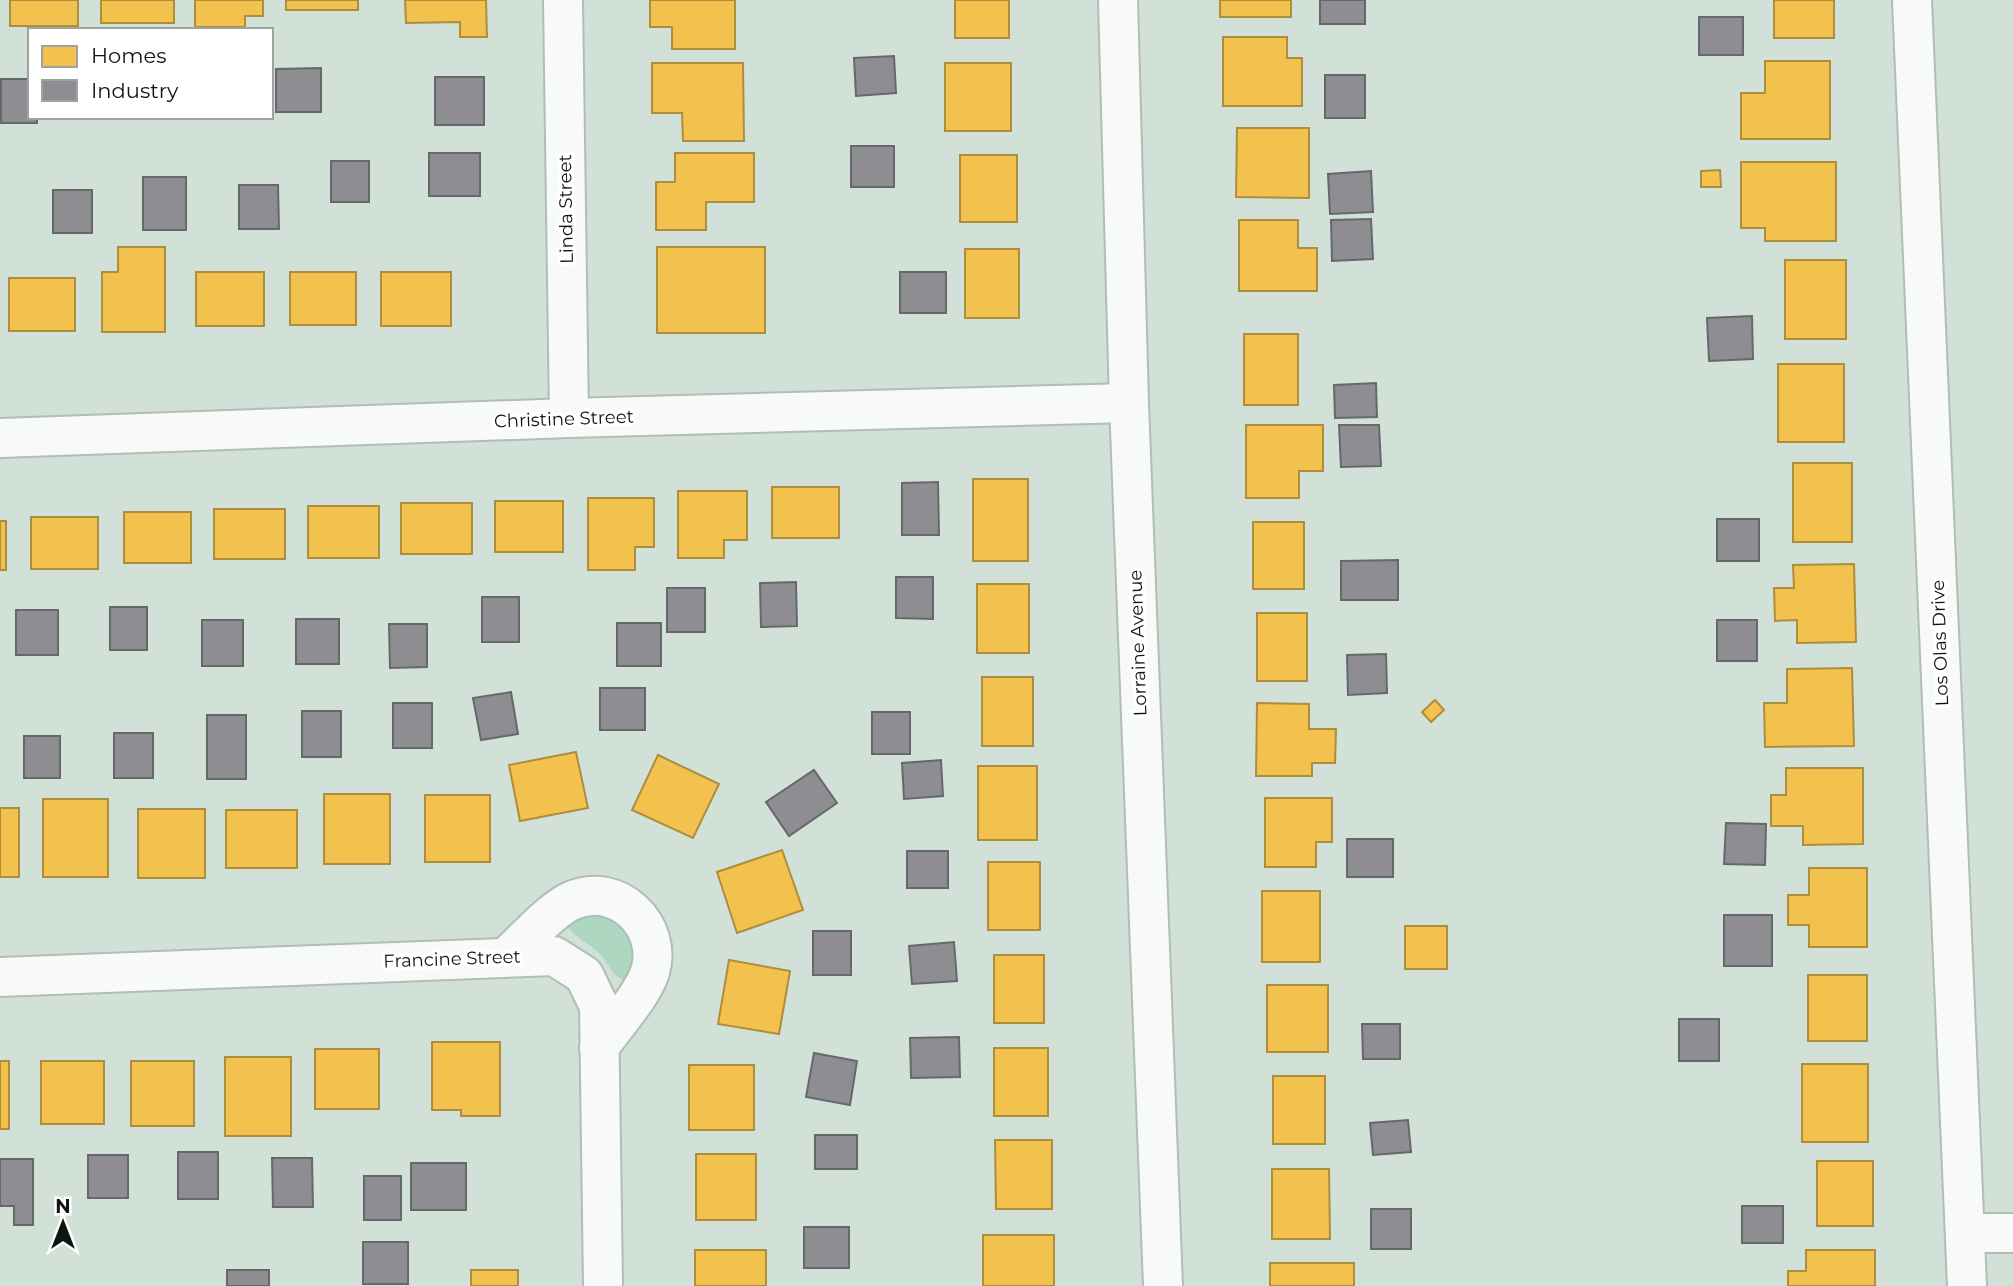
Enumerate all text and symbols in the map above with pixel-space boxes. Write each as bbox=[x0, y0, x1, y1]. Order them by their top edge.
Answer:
legend bbox=[28, 28, 273, 119]
text: Homes bbox=[91, 43, 166, 68]
text: Industry bbox=[91, 78, 179, 103]
street label: Linda Street bbox=[554, 154, 578, 264]
street label: Christine Street bbox=[494, 406, 634, 432]
street label: Lorraine Avenue bbox=[1124, 569, 1152, 717]
street label: Los Olas Drive bbox=[1927, 579, 1953, 707]
street label: Francine Street bbox=[383, 946, 521, 972]
north arrow bbox=[28, 1188, 98, 1258]
text: N bbox=[55, 1195, 71, 1218]

